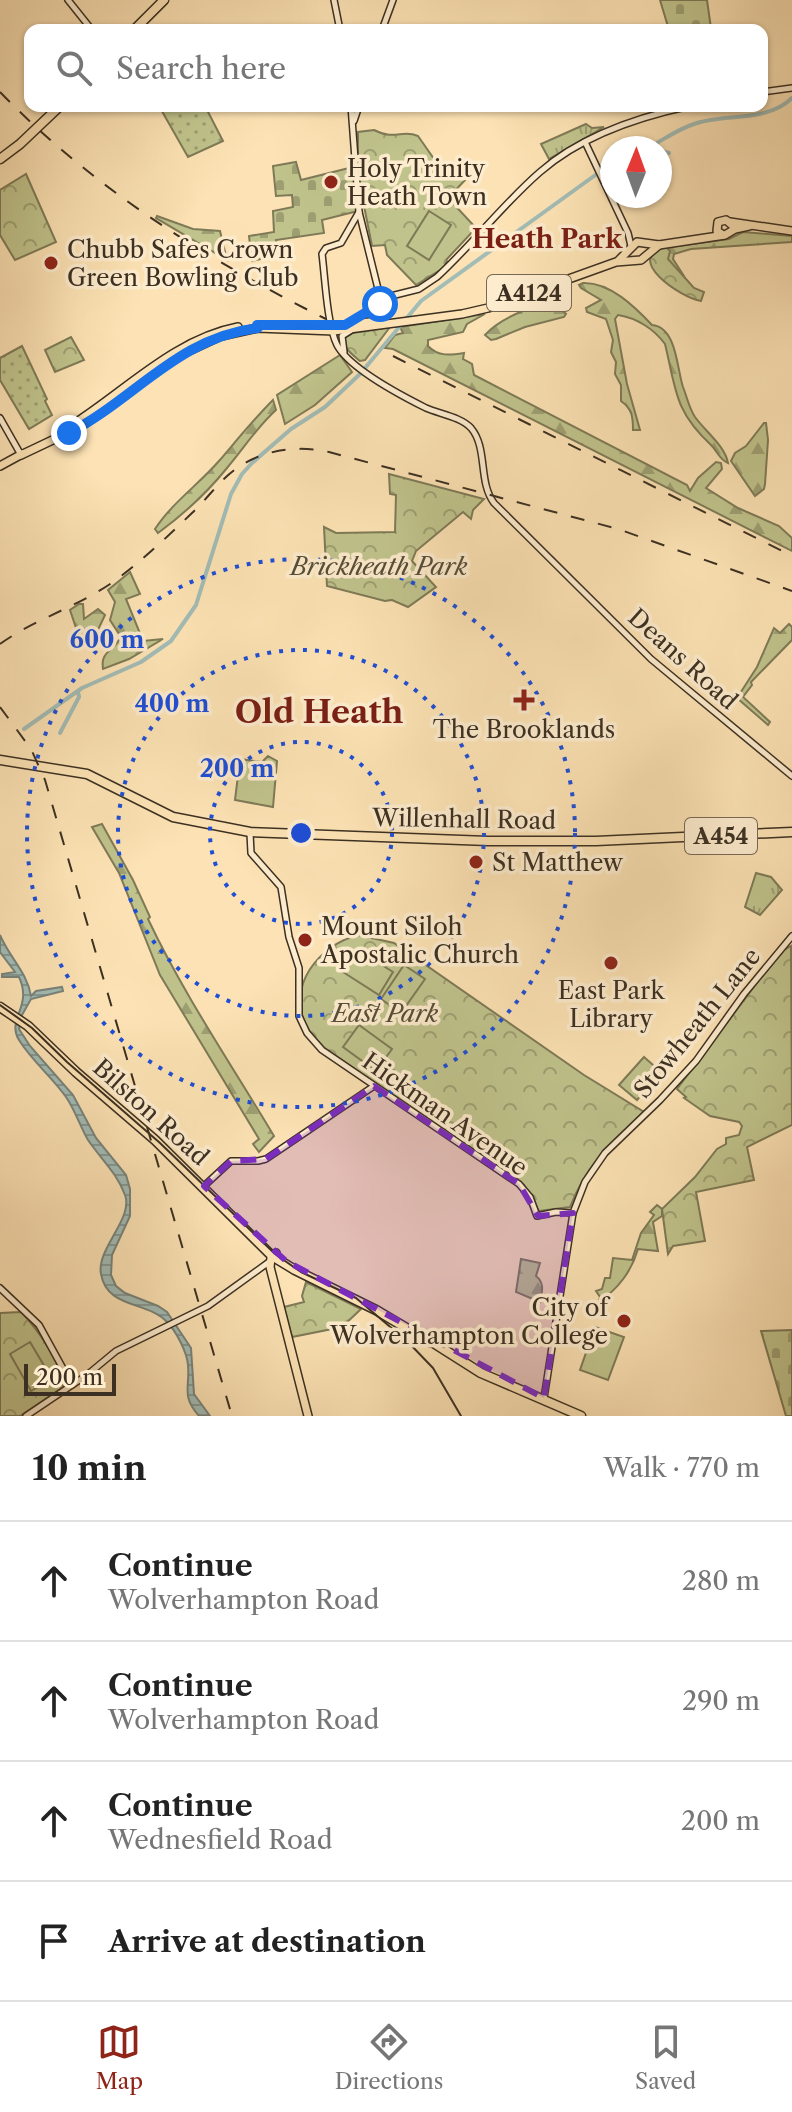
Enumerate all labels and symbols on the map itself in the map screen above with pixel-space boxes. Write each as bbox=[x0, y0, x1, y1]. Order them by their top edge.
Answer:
north arrow bbox=[600, 136, 672, 208]
place label: Holy Trinity Heath Town bbox=[347, 154, 487, 211]
marker: Holy Trinity Heath Town bbox=[322, 173, 340, 191]
district label: Heath Park bbox=[472, 223, 623, 255]
place label: Chubb Safes Crown Green Bowling Club bbox=[67, 235, 298, 292]
marker: Chubb Safes Crown Green Bowling Club bbox=[42, 254, 60, 272]
road number: A4124 bbox=[487, 275, 571, 311]
route start bbox=[362, 286, 398, 322]
route end bbox=[51, 415, 87, 451]
park label: Brickheath Park bbox=[288, 552, 468, 581]
street label: Deans Road bbox=[622, 602, 744, 716]
text: 600 m bbox=[70, 625, 144, 654]
text: 400 m bbox=[135, 689, 209, 718]
marker: The Brooklands bbox=[513, 689, 535, 711]
district label: Old Heath bbox=[235, 692, 403, 731]
place label: The Brooklands bbox=[433, 715, 615, 744]
text: 200 m bbox=[200, 754, 274, 783]
street label: Willenhall Road bbox=[371, 803, 557, 835]
road number: A454 bbox=[685, 818, 757, 854]
centre of rings bbox=[287, 819, 315, 847]
place label: St Matthew bbox=[492, 848, 624, 877]
marker: St Matthew bbox=[467, 853, 485, 871]
place label: Mount Siloh Apostalic Church bbox=[320, 912, 519, 969]
marker: Mount Siloh Apostalic Church bbox=[296, 931, 314, 949]
street label: Stowheath Lane bbox=[628, 942, 766, 1104]
marker: East Park Library bbox=[602, 954, 620, 972]
place label: East Park Library bbox=[558, 976, 665, 1033]
park label: East Park bbox=[330, 999, 439, 1028]
street label: Hickman Avenue bbox=[357, 1046, 533, 1182]
street label: Bilston Road bbox=[87, 1053, 215, 1172]
place label: City of Wolverhampton College bbox=[329, 1293, 610, 1350]
marker: City of Wolverhampton College bbox=[615, 1312, 633, 1330]
scale bar bbox=[24, 1360, 116, 1396]

